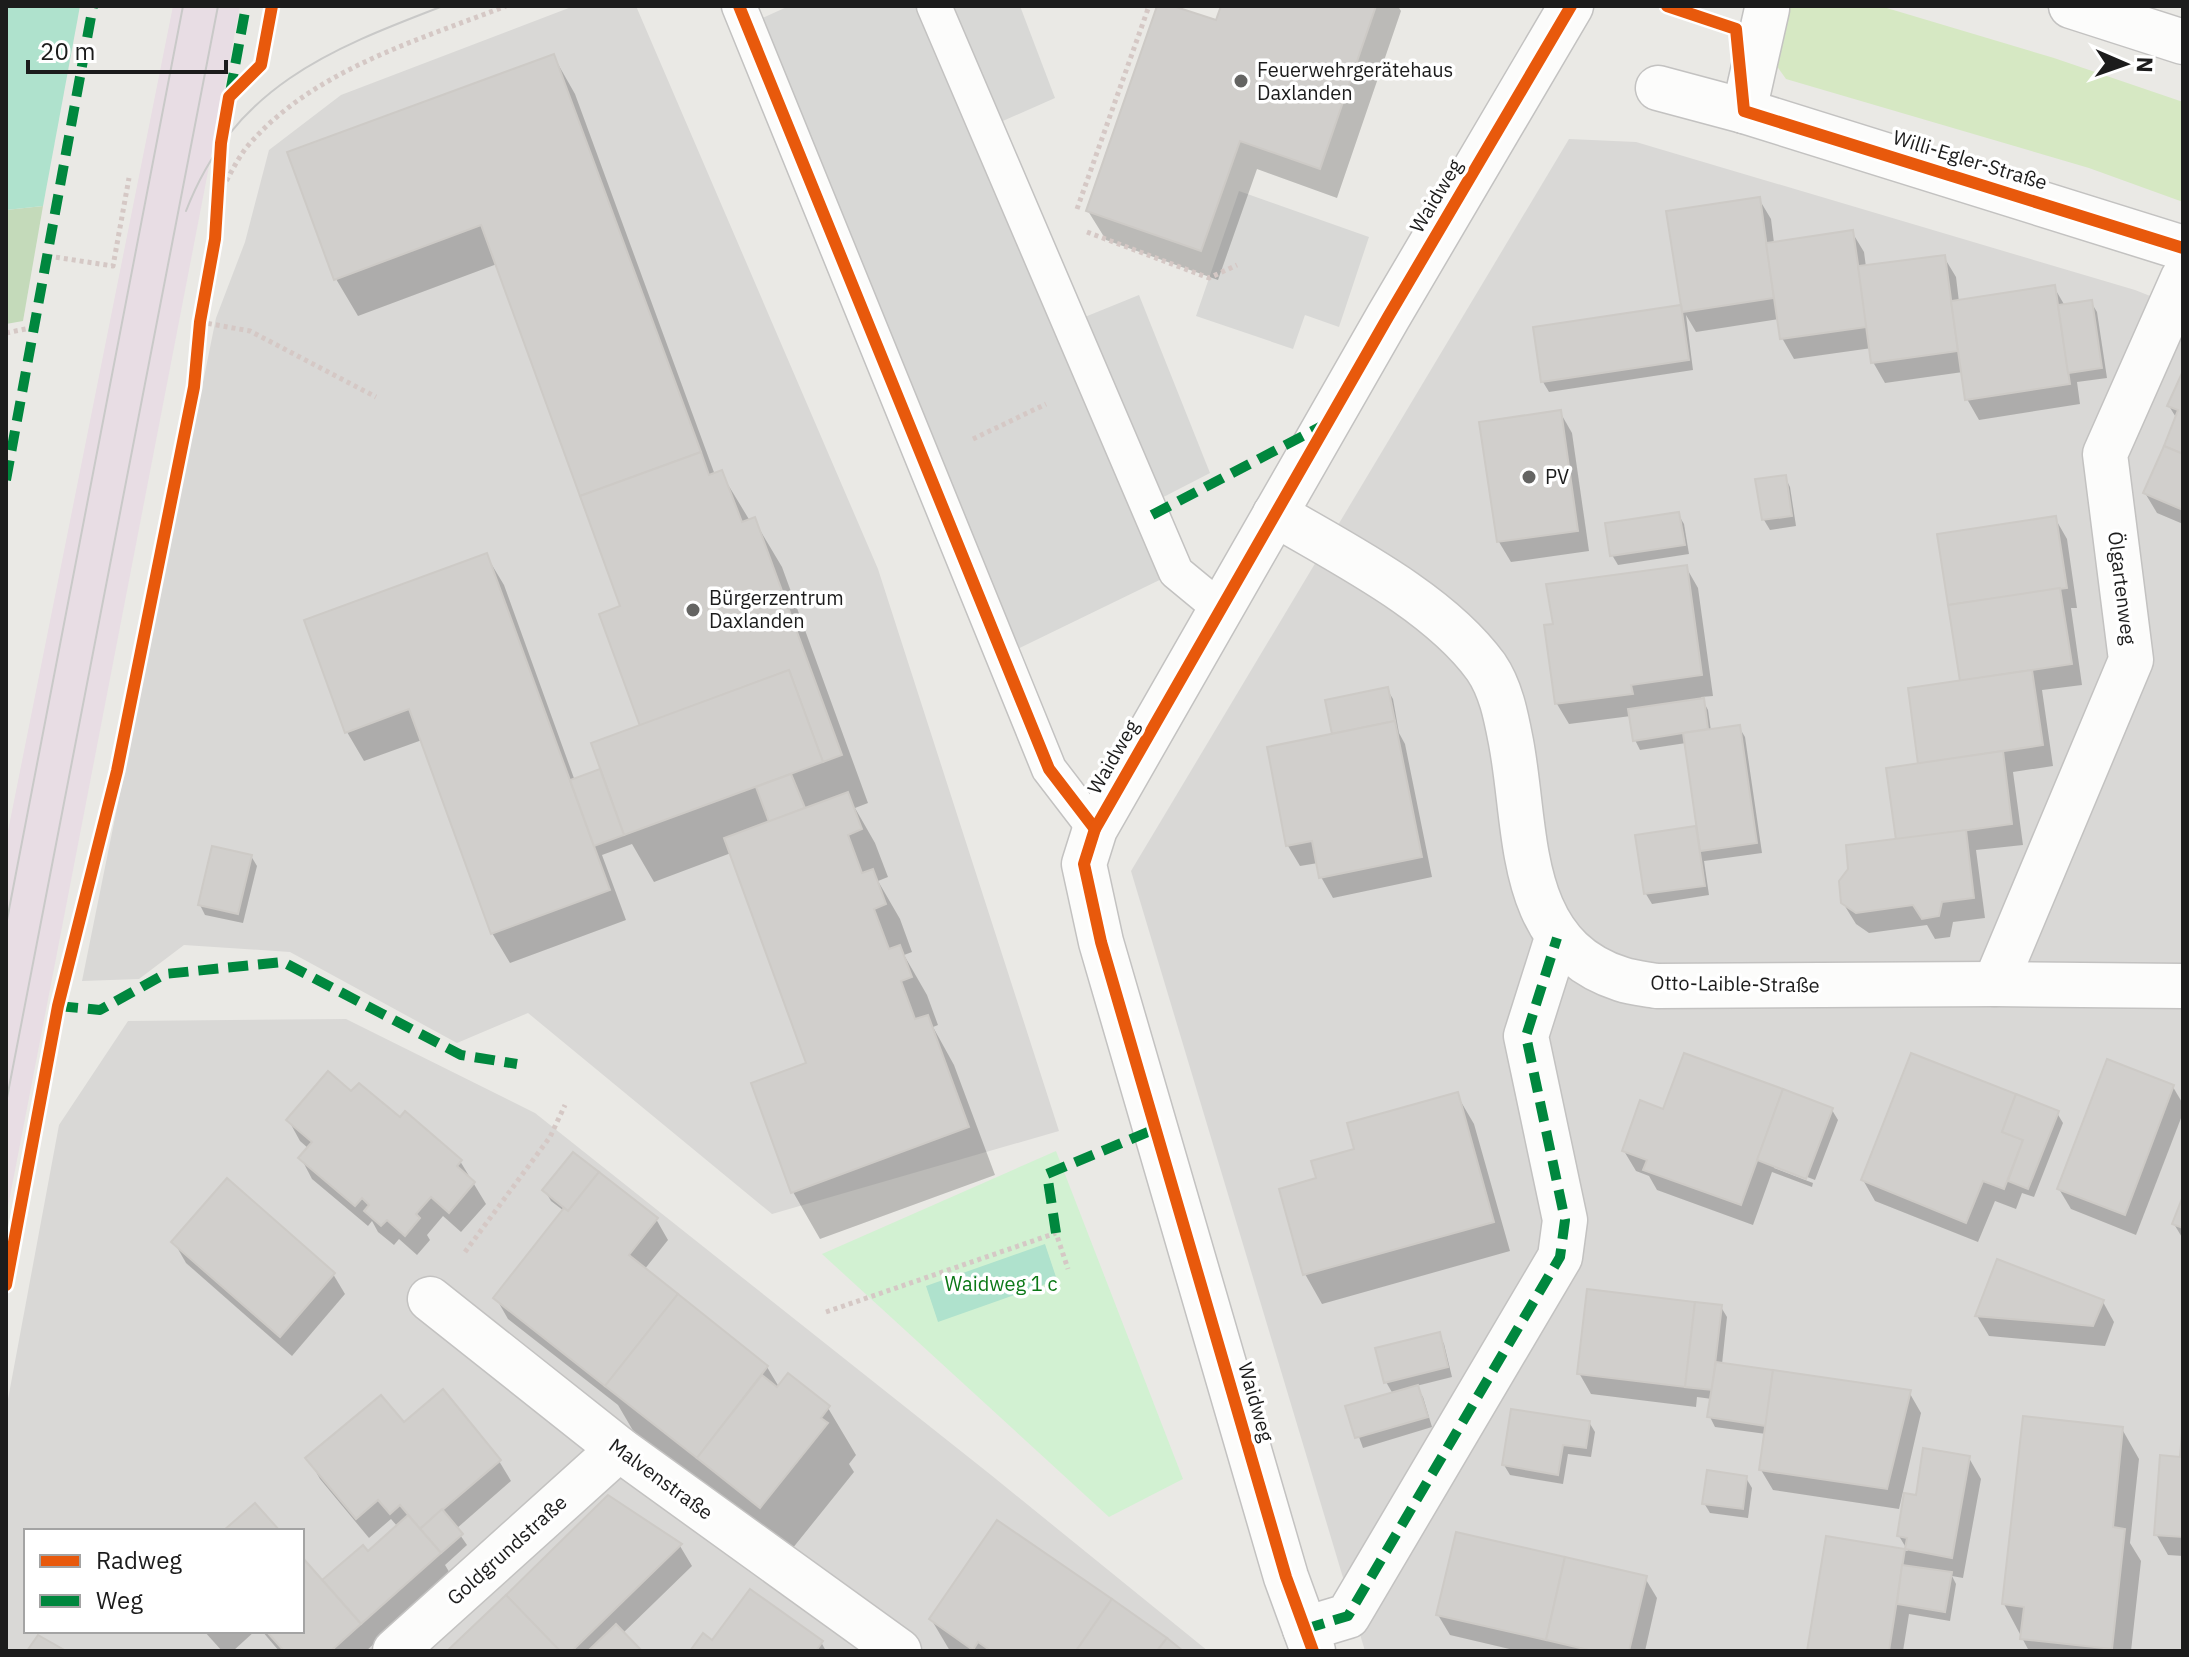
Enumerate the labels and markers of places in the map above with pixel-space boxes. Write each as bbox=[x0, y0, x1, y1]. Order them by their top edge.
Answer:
place label: Feuerwehrgerätehaus Daxlanden bbox=[1257, 56, 1453, 106]
marker: Feuerwehrgerätehaus Daxlanden bbox=[1232, 72, 1250, 90]
place label: PV bbox=[1545, 463, 1569, 490]
marker: PV bbox=[1520, 468, 1538, 486]
place label: Bürgerzentrum Daxlanden bbox=[709, 584, 844, 634]
marker: Bürgerzentrum Daxlanden bbox=[684, 601, 702, 619]

